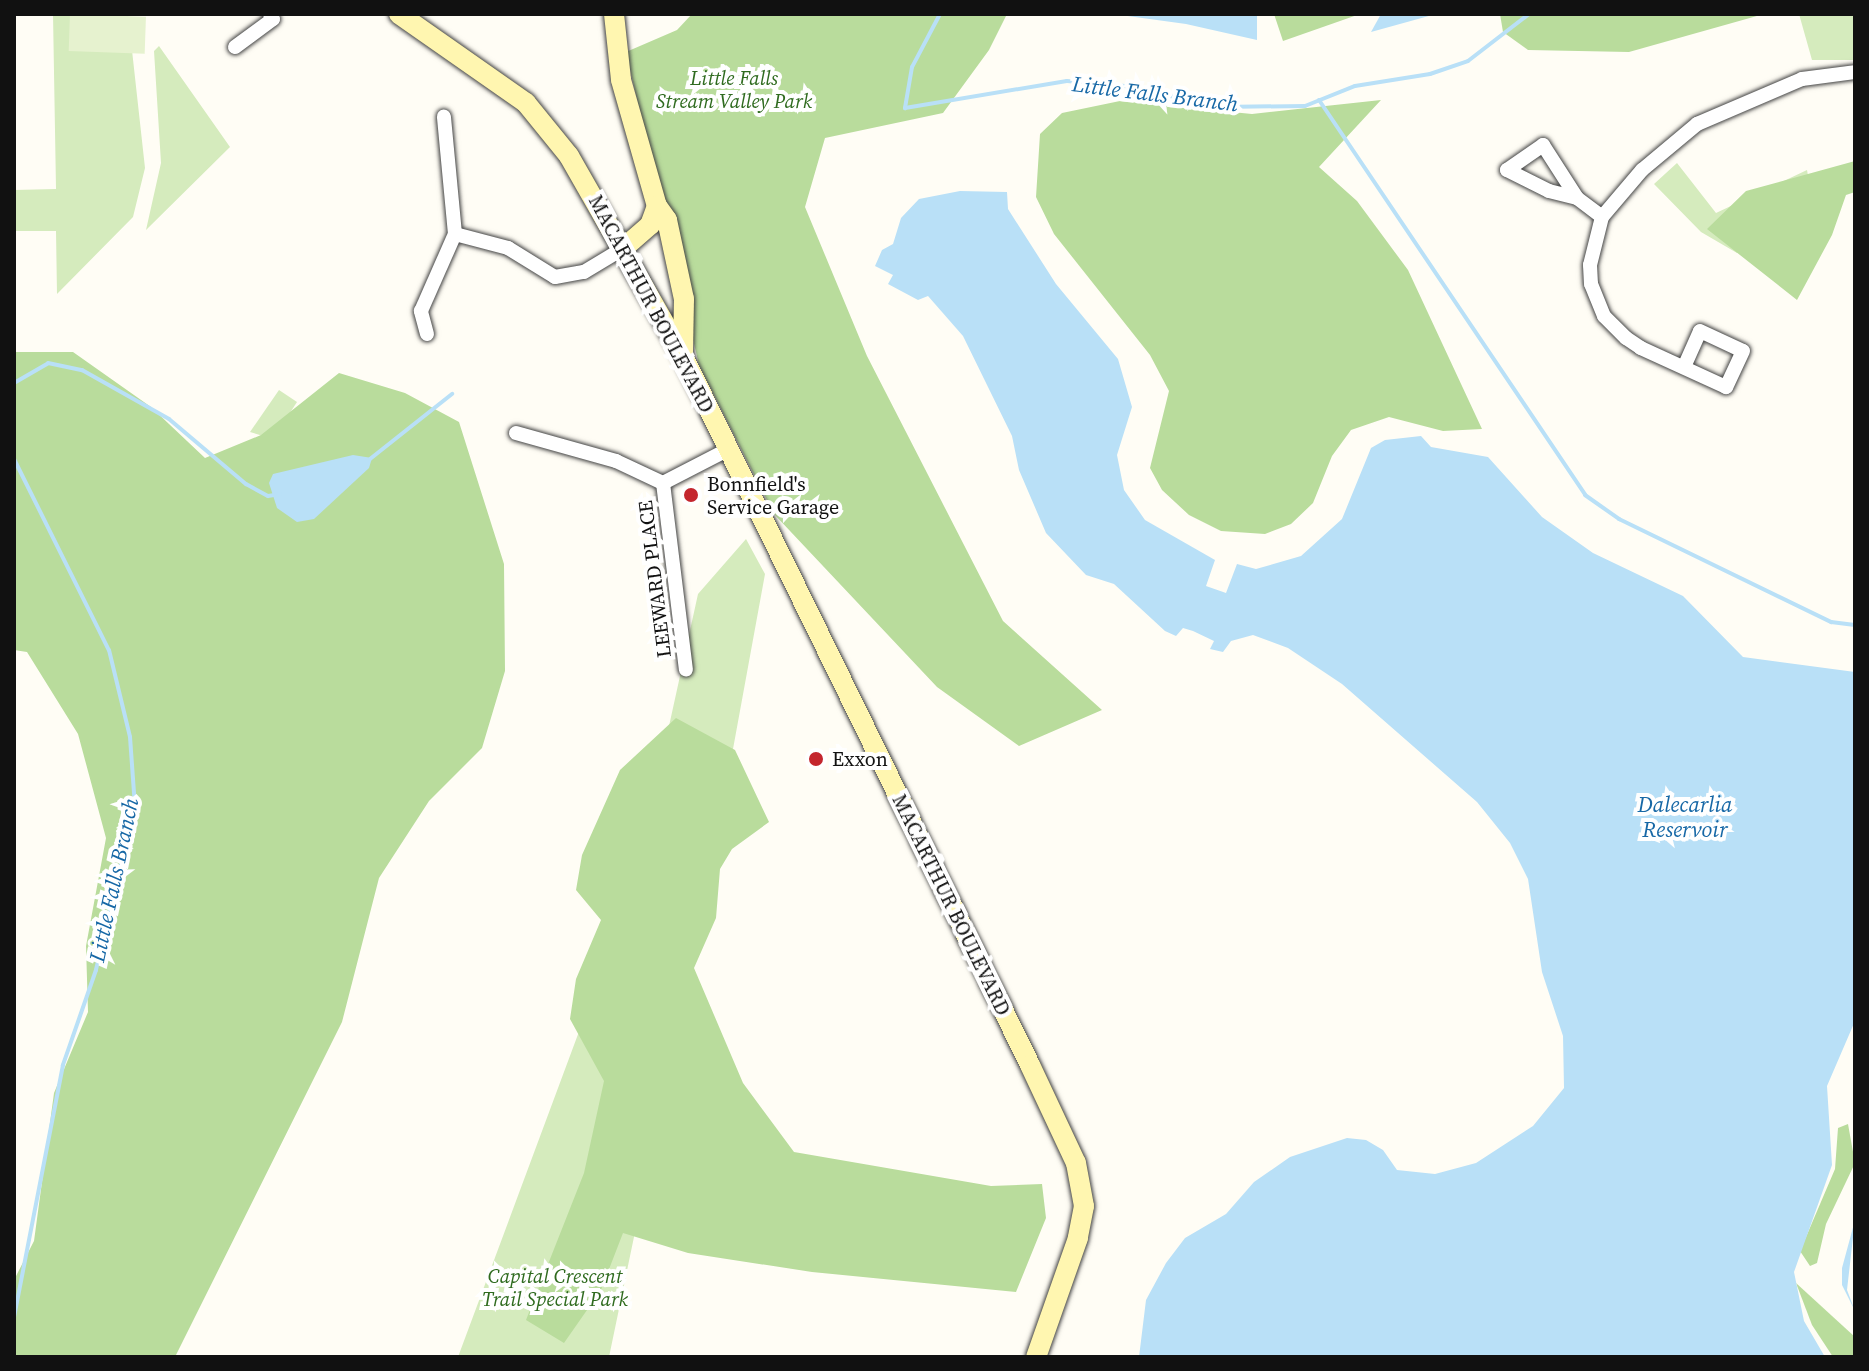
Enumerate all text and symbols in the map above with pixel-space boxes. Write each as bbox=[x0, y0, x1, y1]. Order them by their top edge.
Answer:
park label: Little Falls Stream Valley Park bbox=[656, 66, 812, 113]
water label: Little Falls Branch bbox=[1070, 71, 1240, 117]
street label: MACARTHUR BOULEVARD bbox=[583, 191, 719, 417]
place label: Bonnfield's Service Garage bbox=[707, 472, 839, 519]
marker: Bonnfield's Service Garage bbox=[682, 486, 700, 504]
street label: LEEWARD PLACE bbox=[633, 499, 677, 659]
place label: Exxon bbox=[832, 747, 888, 771]
marker: Exxon bbox=[807, 750, 825, 768]
street label: MACARTHUR BOULEVARD bbox=[887, 790, 1015, 1020]
water label: Dalecarlia Reservoir bbox=[1637, 791, 1733, 842]
water label: Little Falls Branch bbox=[84, 795, 144, 965]
park label: Capital Crescent Trail Special Park bbox=[482, 1265, 628, 1312]

